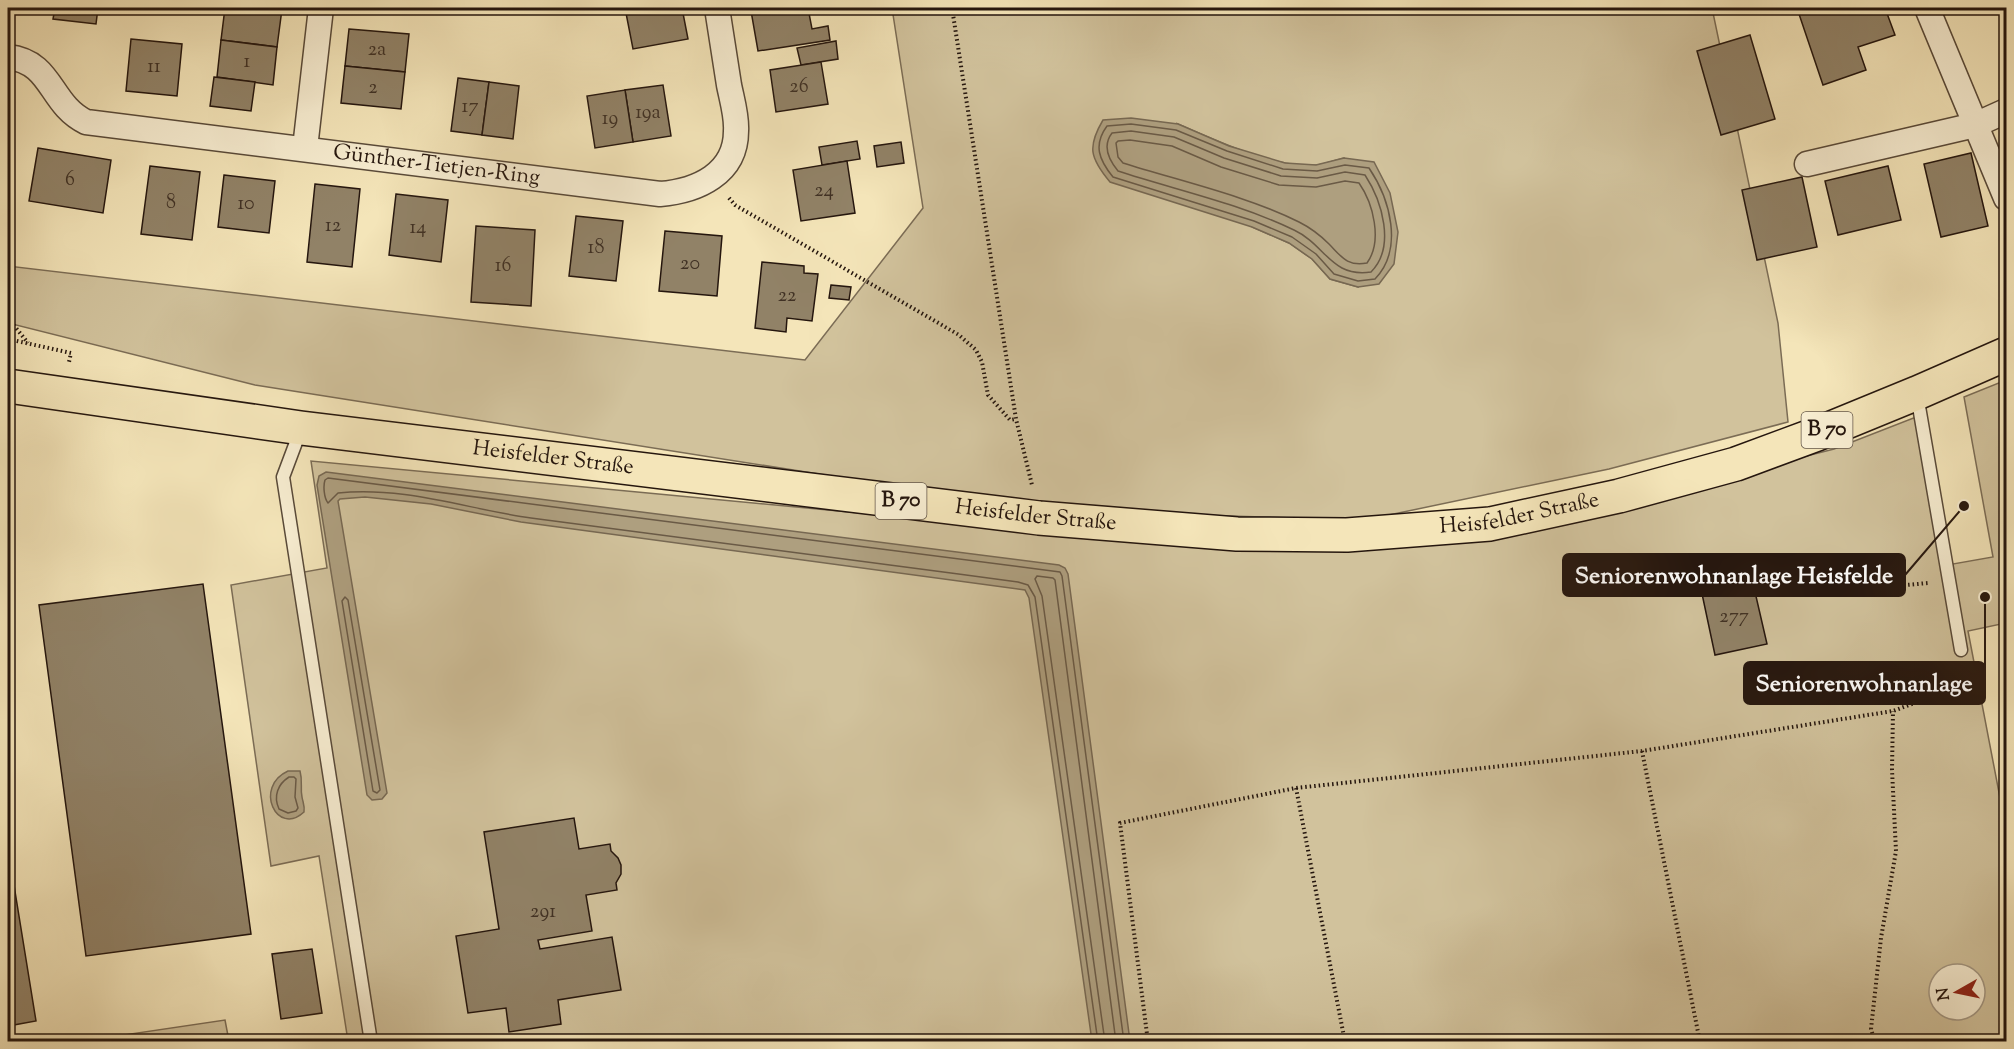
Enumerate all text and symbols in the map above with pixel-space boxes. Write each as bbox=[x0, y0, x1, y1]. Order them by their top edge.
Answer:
house number: 2a bbox=[368, 36, 386, 65]
house number: 1 bbox=[244, 48, 251, 77]
house number: 11 bbox=[147, 53, 161, 82]
house number: 26 bbox=[789, 73, 809, 102]
house number: 2 bbox=[368, 74, 378, 103]
house number: 17 bbox=[462, 93, 478, 122]
house number: 19a bbox=[635, 99, 661, 128]
house number: 19 bbox=[602, 105, 618, 134]
street label: Günther-Tietjen-Ring bbox=[331, 137, 542, 195]
house number: 6 bbox=[65, 166, 75, 195]
house number: 24 bbox=[814, 177, 834, 206]
house number: 8 bbox=[166, 189, 176, 218]
house number: 10 bbox=[237, 190, 255, 219]
house number: 12 bbox=[325, 212, 341, 241]
house number: 14 bbox=[410, 214, 426, 243]
house number: 18 bbox=[588, 234, 604, 263]
house number: 20 bbox=[680, 250, 700, 279]
house number: 16 bbox=[495, 252, 511, 281]
house number: 22 bbox=[778, 282, 796, 311]
road number: B 70 bbox=[1802, 412, 1852, 448]
street label: Heisfelder Straße bbox=[471, 433, 636, 484]
road number: B 70 bbox=[876, 483, 926, 519]
street label: Heisfelder Straße bbox=[1438, 485, 1602, 544]
street label: Heisfelder Straße bbox=[953, 492, 1118, 540]
callout: Seniorenwohnanlage Heisfelde bbox=[1563, 554, 1905, 596]
text: Seniorenwohnanlage Heisfelde bbox=[1575, 560, 1893, 594]
house number: 277 bbox=[1719, 603, 1749, 632]
callout: Seniorenwohnanlage bbox=[1744, 662, 1985, 704]
text: Seniorenwohnanlage bbox=[1755, 668, 1973, 702]
house number: 291 bbox=[530, 898, 556, 927]
north arrow bbox=[1927, 962, 1987, 1022]
text: N bbox=[1932, 986, 1957, 1002]

